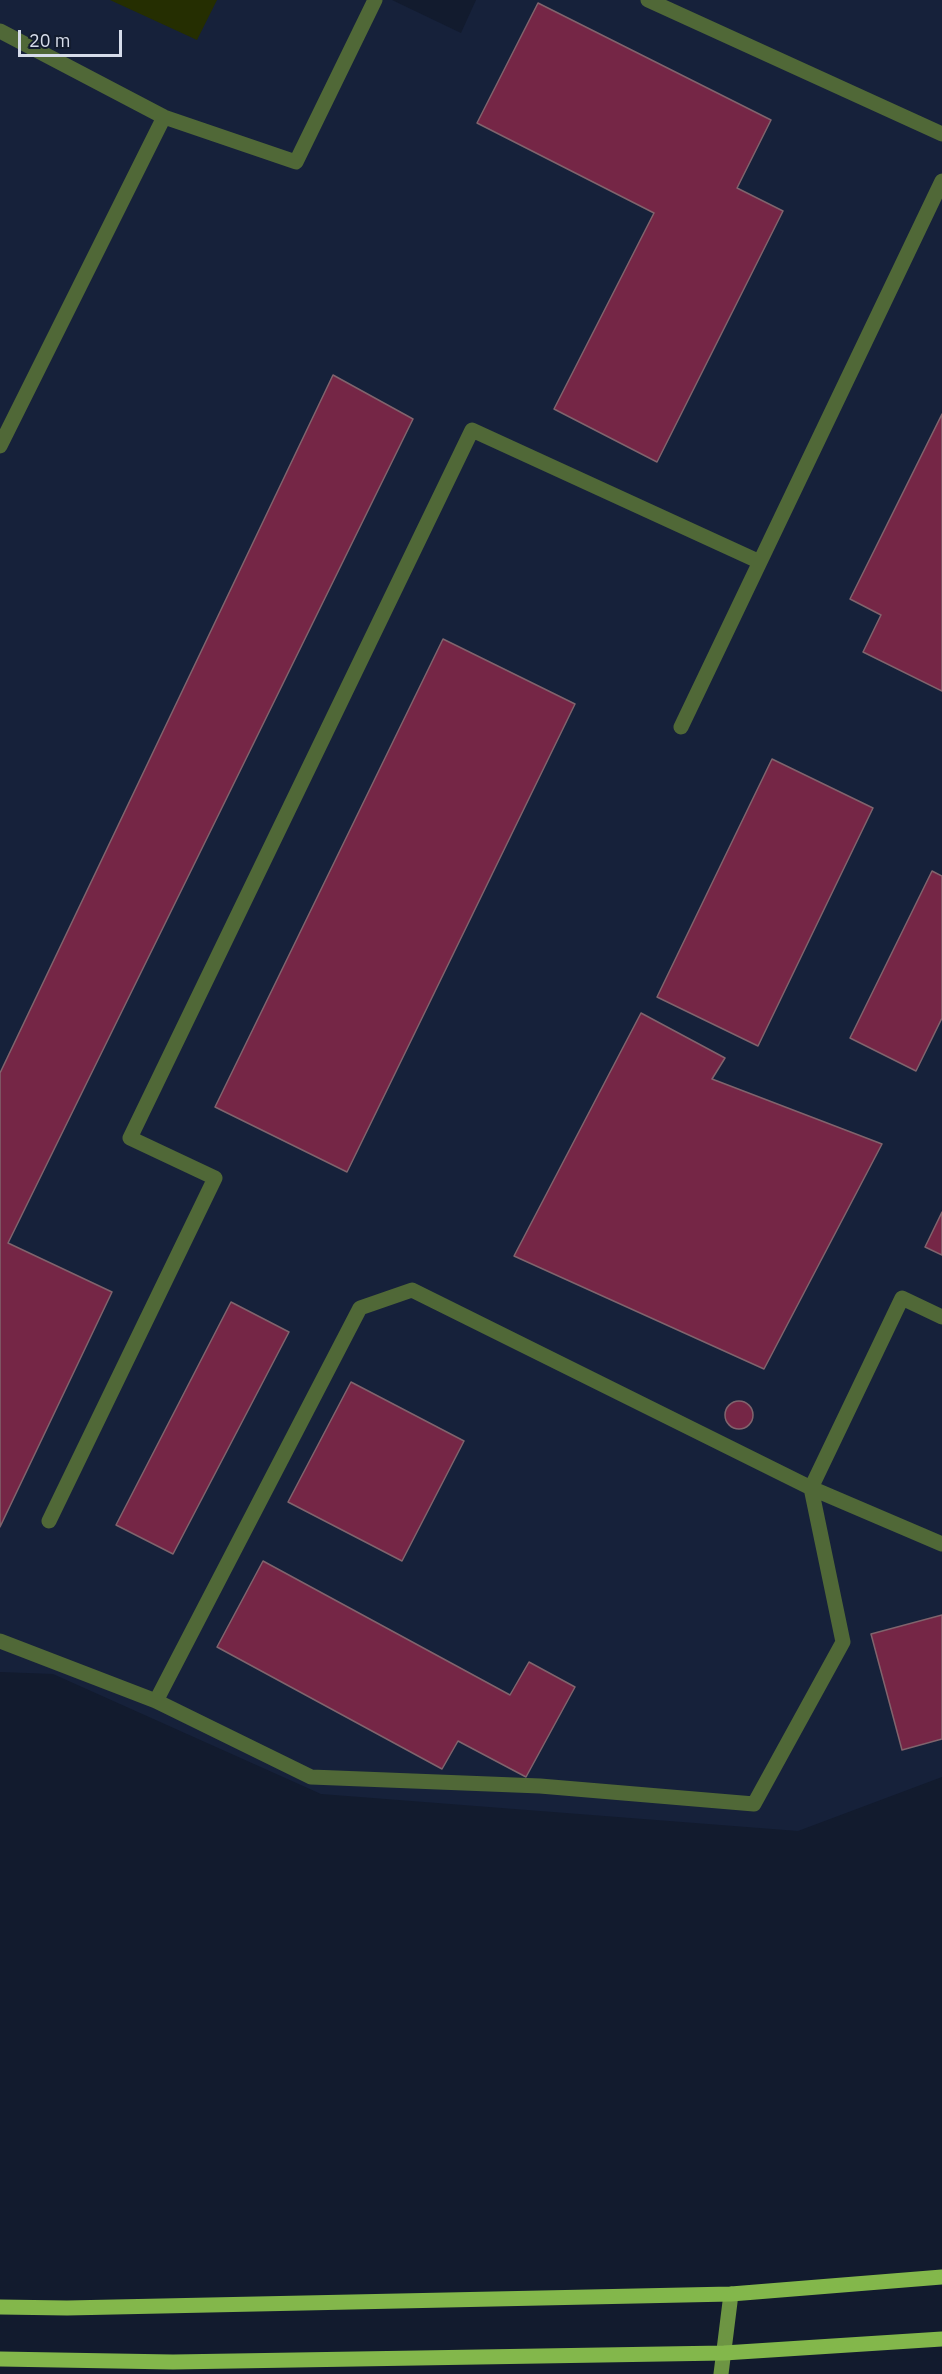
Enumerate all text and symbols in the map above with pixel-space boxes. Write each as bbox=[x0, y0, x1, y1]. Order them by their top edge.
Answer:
scale bar bbox=[21, 18, 124, 56]
text: 20 m bbox=[29, 29, 71, 52]

